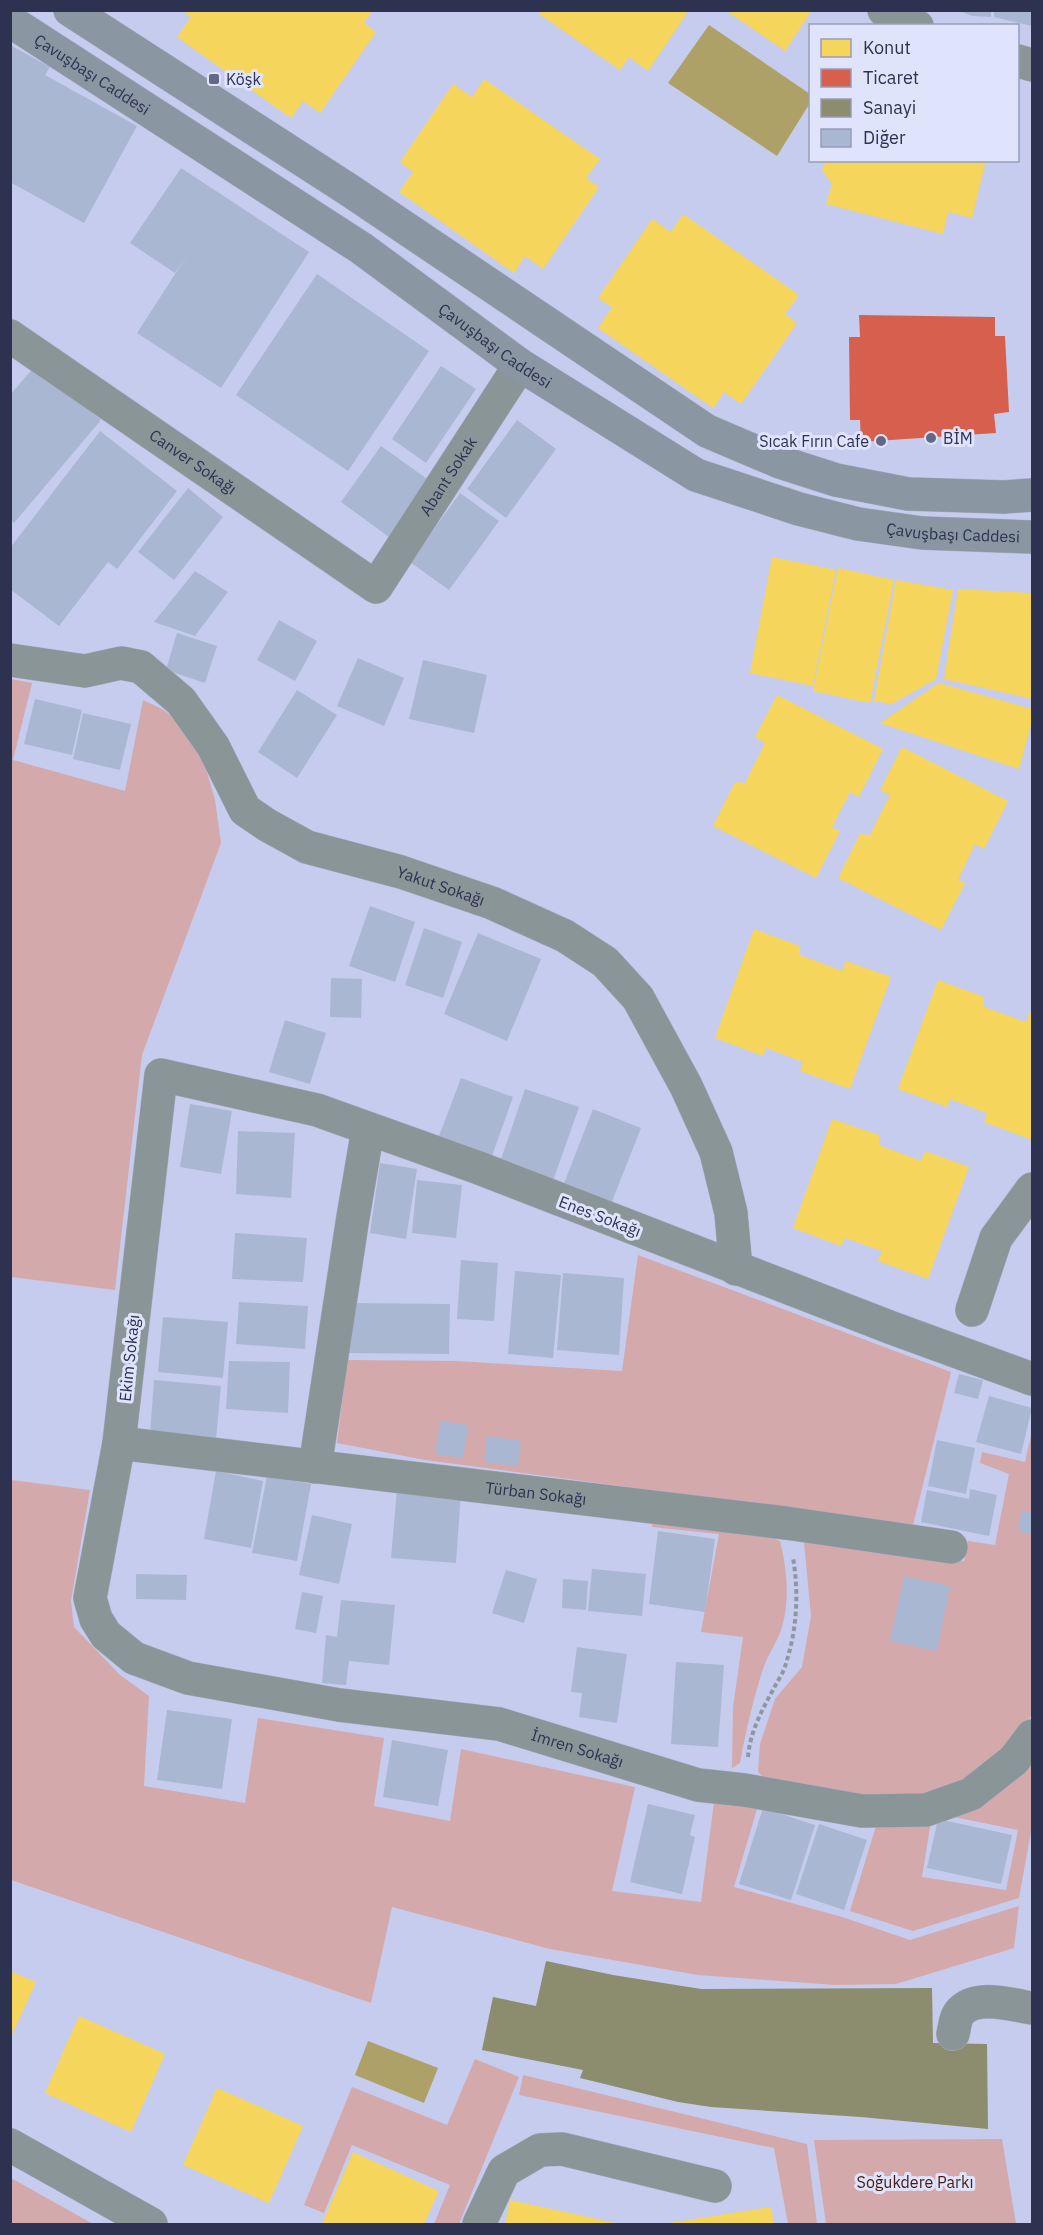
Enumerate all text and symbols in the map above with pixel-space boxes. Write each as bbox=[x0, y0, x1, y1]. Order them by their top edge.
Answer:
legend bbox=[809, 24, 1019, 162]
street label: Çavuşbaşı Caddesi bbox=[31, 29, 154, 119]
text: Konut bbox=[863, 36, 911, 59]
text: Ticaret bbox=[863, 66, 919, 89]
place label: Köşk bbox=[226, 69, 261, 89]
marker: Köşk bbox=[207, 72, 221, 86]
text: Sanayi bbox=[863, 96, 916, 119]
text: Diğer bbox=[863, 126, 906, 149]
street label: Çavuşbaşı Caddesi bbox=[435, 299, 556, 392]
street label: Canver Sokağı bbox=[146, 425, 241, 498]
place label: BİM bbox=[943, 428, 973, 448]
place label: Sıcak Fırın Cafe bbox=[759, 431, 869, 451]
marker: BİM bbox=[924, 431, 938, 445]
street label: Abant Sokak bbox=[415, 432, 481, 519]
marker: Sıcak Fırın Cafe bbox=[874, 434, 888, 448]
street label: Çavuşbaşı Caddesi bbox=[885, 518, 1020, 547]
street label: Yakut Sokağı bbox=[394, 861, 487, 910]
street label: Enes Sokağı bbox=[556, 1191, 644, 1241]
street label: Ekim Sokağı bbox=[114, 1314, 144, 1402]
street label: Türban Sokağı bbox=[484, 1477, 588, 1509]
street label: İmren Sokağı bbox=[529, 1724, 626, 1772]
park label: Soğukdere Parkı bbox=[857, 2172, 973, 2192]

